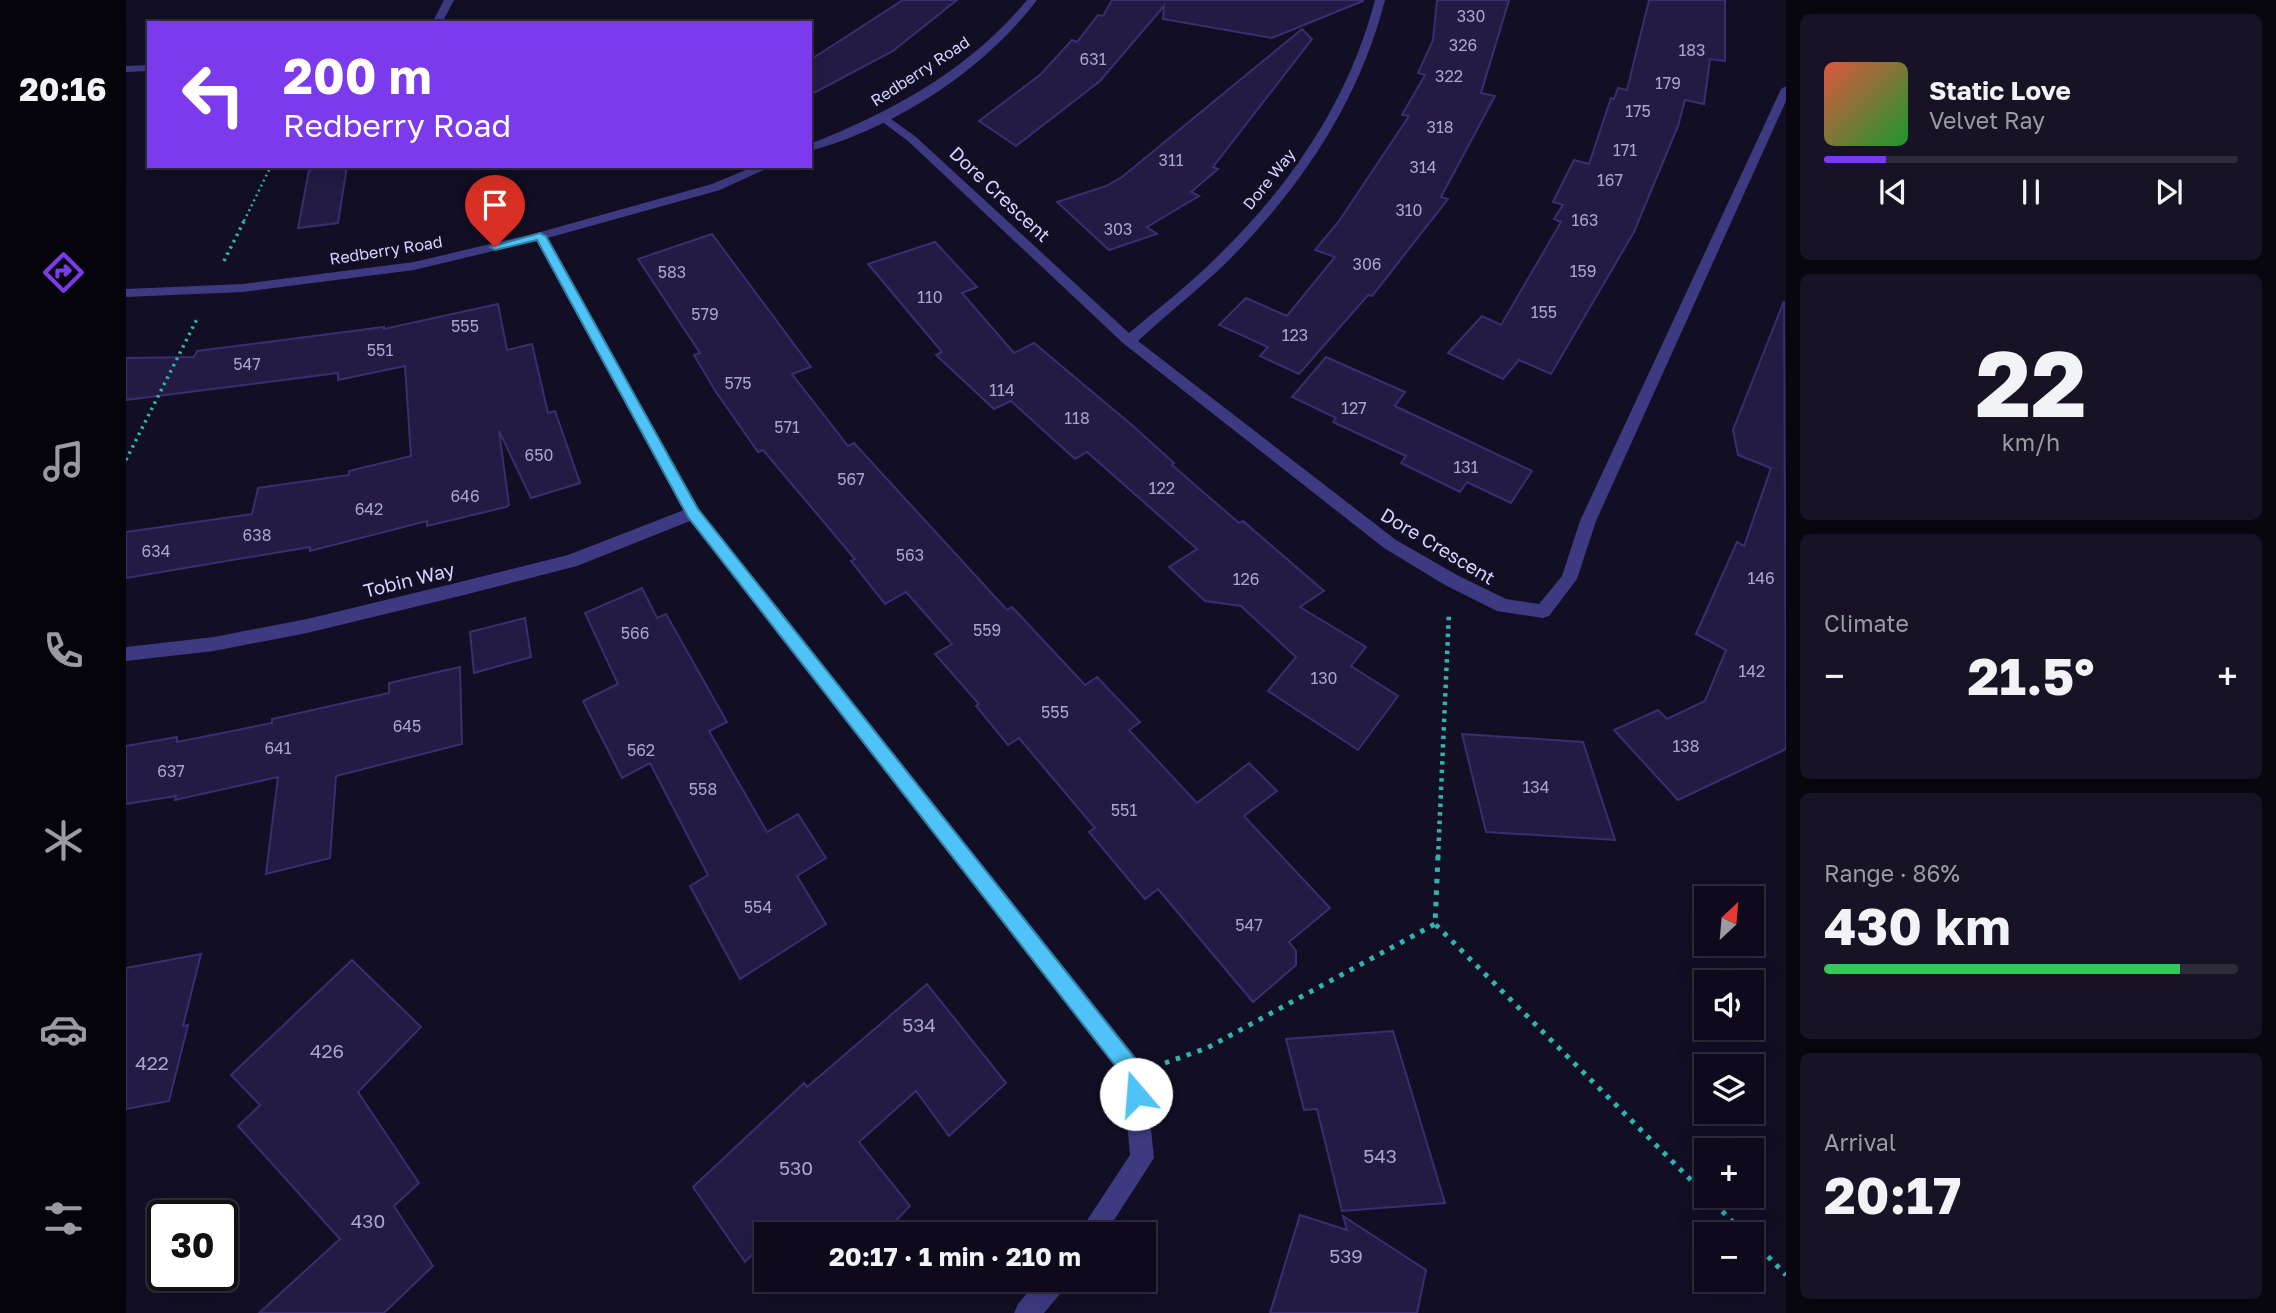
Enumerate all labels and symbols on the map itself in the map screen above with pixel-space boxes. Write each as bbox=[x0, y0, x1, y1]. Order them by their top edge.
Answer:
house number: 330 bbox=[1457, 6, 1485, 26]
street label: Redberry Road bbox=[867, 32, 973, 110]
house number: 326 bbox=[1449, 35, 1477, 55]
house number: 183 bbox=[1679, 40, 1705, 60]
house number: 631 bbox=[1080, 49, 1107, 69]
house number: 322 bbox=[1435, 66, 1463, 86]
house number: 179 bbox=[1655, 73, 1681, 93]
house number: 175 bbox=[1625, 101, 1651, 121]
house number: 318 bbox=[1427, 117, 1453, 137]
house number: 171 bbox=[1613, 140, 1637, 160]
street label: Dore Crescent bbox=[945, 141, 1055, 246]
street label: Dore Way bbox=[1238, 144, 1300, 213]
house number: 311 bbox=[1159, 150, 1184, 170]
house number: 314 bbox=[1410, 157, 1436, 177]
house number: 167 bbox=[1597, 170, 1623, 190]
pin bbox=[465, 175, 525, 247]
house number: 310 bbox=[1395, 200, 1423, 220]
house number: 163 bbox=[1572, 210, 1598, 230]
house number: 303 bbox=[1104, 219, 1132, 239]
street label: Redberry Road bbox=[328, 231, 444, 269]
house number: 306 bbox=[1353, 254, 1381, 274]
house number: 159 bbox=[1570, 261, 1596, 281]
house number: 583 bbox=[658, 262, 686, 282]
house number: 110 bbox=[917, 287, 943, 307]
house number: 155 bbox=[1531, 302, 1557, 322]
house number: 579 bbox=[691, 304, 719, 324]
house number: 555 bbox=[451, 316, 479, 336]
house number: 123 bbox=[1282, 325, 1308, 345]
house number: 551 bbox=[367, 340, 393, 360]
house number: 547 bbox=[233, 354, 261, 374]
house number: 575 bbox=[724, 373, 752, 393]
house number: 114 bbox=[989, 380, 1015, 400]
house number: 127 bbox=[1341, 398, 1367, 418]
house number: 118 bbox=[1064, 408, 1090, 428]
house number: 571 bbox=[774, 417, 800, 437]
house number: 650 bbox=[525, 445, 553, 465]
house number: 131 bbox=[1454, 457, 1479, 477]
house number: 567 bbox=[837, 469, 865, 489]
house number: 122 bbox=[1149, 478, 1175, 498]
house number: 646 bbox=[450, 486, 480, 506]
house number: 642 bbox=[355, 499, 383, 519]
street label: Dore Crescent bbox=[1377, 502, 1500, 589]
house number: 638 bbox=[243, 525, 271, 545]
house number: 634 bbox=[142, 541, 170, 561]
house number: 563 bbox=[896, 545, 924, 565]
street label: Tobin Way bbox=[361, 557, 457, 602]
house number: 146 bbox=[1747, 568, 1775, 588]
house number: 126 bbox=[1233, 569, 1259, 589]
house number: 559 bbox=[973, 620, 1001, 640]
house number: 566 bbox=[621, 623, 649, 643]
house number: 142 bbox=[1739, 661, 1765, 681]
house number: 130 bbox=[1310, 668, 1338, 688]
house number: 555 bbox=[1041, 702, 1069, 722]
house number: 645 bbox=[393, 716, 421, 736]
house number: 138 bbox=[1673, 736, 1699, 756]
house number: 641 bbox=[264, 738, 292, 758]
house number: 562 bbox=[627, 740, 655, 760]
house number: 637 bbox=[157, 761, 185, 781]
house number: 134 bbox=[1523, 777, 1549, 797]
house number: 558 bbox=[689, 779, 717, 799]
house number: 551 bbox=[1111, 800, 1137, 820]
north arrow bbox=[1694, 886, 1764, 956]
house number: 554 bbox=[744, 897, 772, 917]
house number: 547 bbox=[1235, 915, 1263, 935]
house number: 534 bbox=[902, 1013, 936, 1036]
house number: 426 bbox=[310, 1039, 344, 1062]
house number: 422 bbox=[135, 1051, 169, 1074]
position arrow bbox=[1099, 1057, 1173, 1131]
house number: 543 bbox=[1363, 1144, 1397, 1167]
house number: 530 bbox=[779, 1156, 813, 1179]
speed limit sign: 30 bbox=[147, 1200, 238, 1291]
house number: 430 bbox=[351, 1209, 385, 1232]
house number: 539 bbox=[1329, 1244, 1363, 1267]

